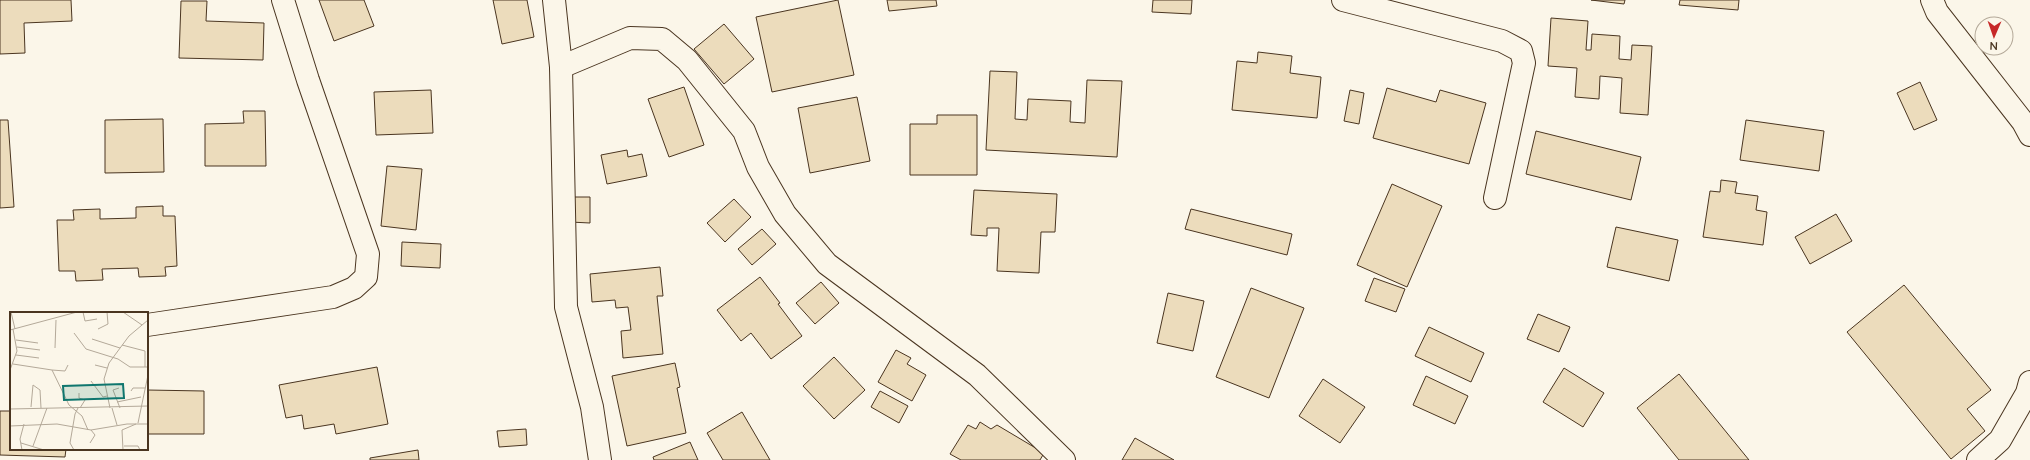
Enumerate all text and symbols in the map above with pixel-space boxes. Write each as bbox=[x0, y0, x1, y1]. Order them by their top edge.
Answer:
north arrow bbox=[1974, 16, 2014, 56]
text: N bbox=[1989, 39, 1998, 53]
inset map bbox=[10, 312, 148, 450]

